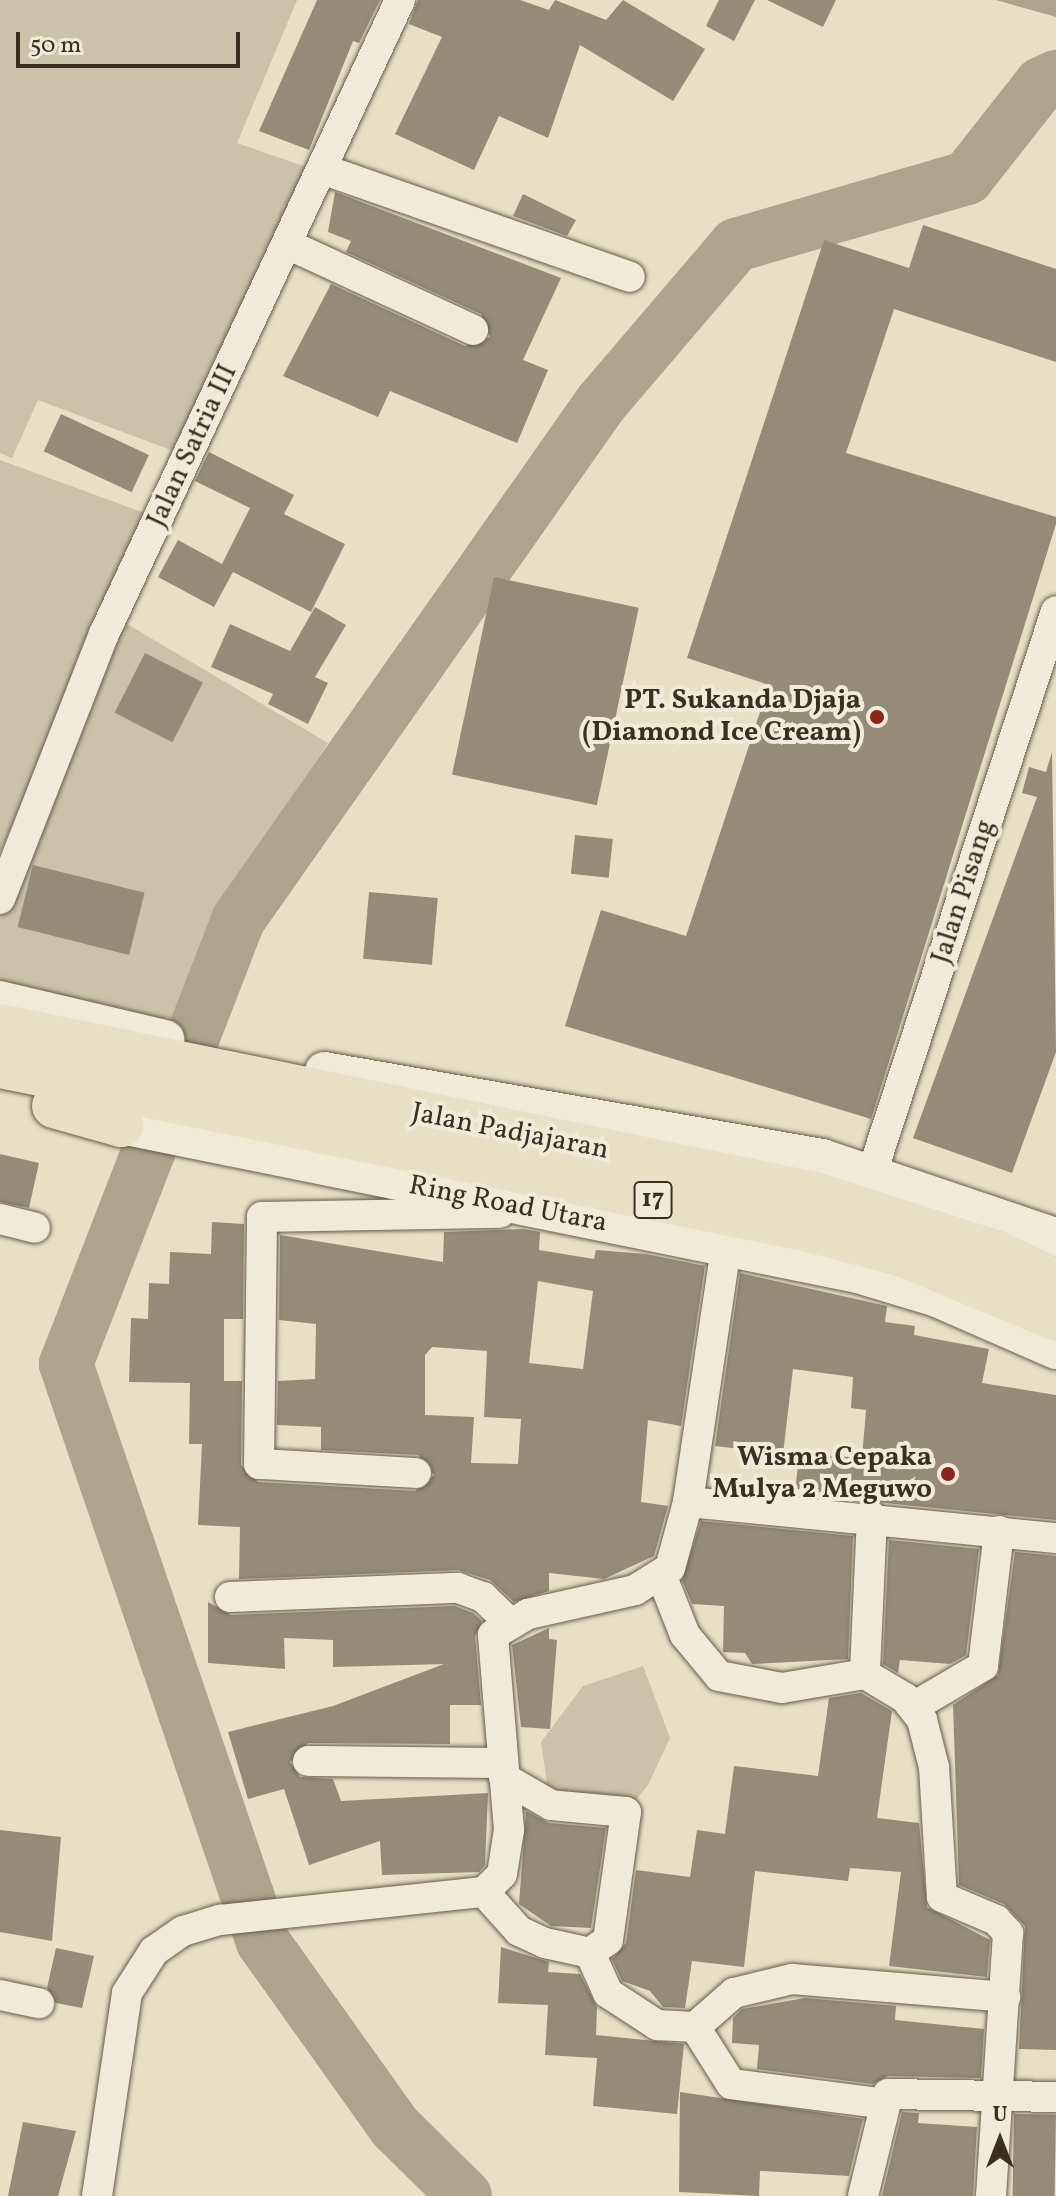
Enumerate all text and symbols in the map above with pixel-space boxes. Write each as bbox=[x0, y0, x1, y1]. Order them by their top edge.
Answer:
scale bar bbox=[20, 16, 244, 66]
text: 50 m bbox=[30, 29, 82, 63]
street label: Jalan Satria III bbox=[141, 359, 245, 533]
place label: PT. Sukanda Djaja (Diamond Ice Cream) bbox=[582, 684, 861, 750]
marker: PT. Sukanda Djaja (Diamond Ice Cream) bbox=[868, 708, 886, 726]
street label: Jalan Pisang bbox=[925, 816, 1003, 968]
street label: Jalan Padjajaran bbox=[409, 1096, 611, 1168]
street label: Ring Road Utara bbox=[406, 1169, 610, 1241]
road number: 17 bbox=[633, 1178, 673, 1222]
place label: Wisma Cepaka Mulya 2 Meguwo bbox=[712, 1441, 932, 1507]
marker: Wisma Cepaka Mulya 2 Meguwo bbox=[939, 1465, 957, 1483]
north arrow bbox=[960, 2100, 1040, 2180]
text: U bbox=[992, 2100, 1008, 2131]

